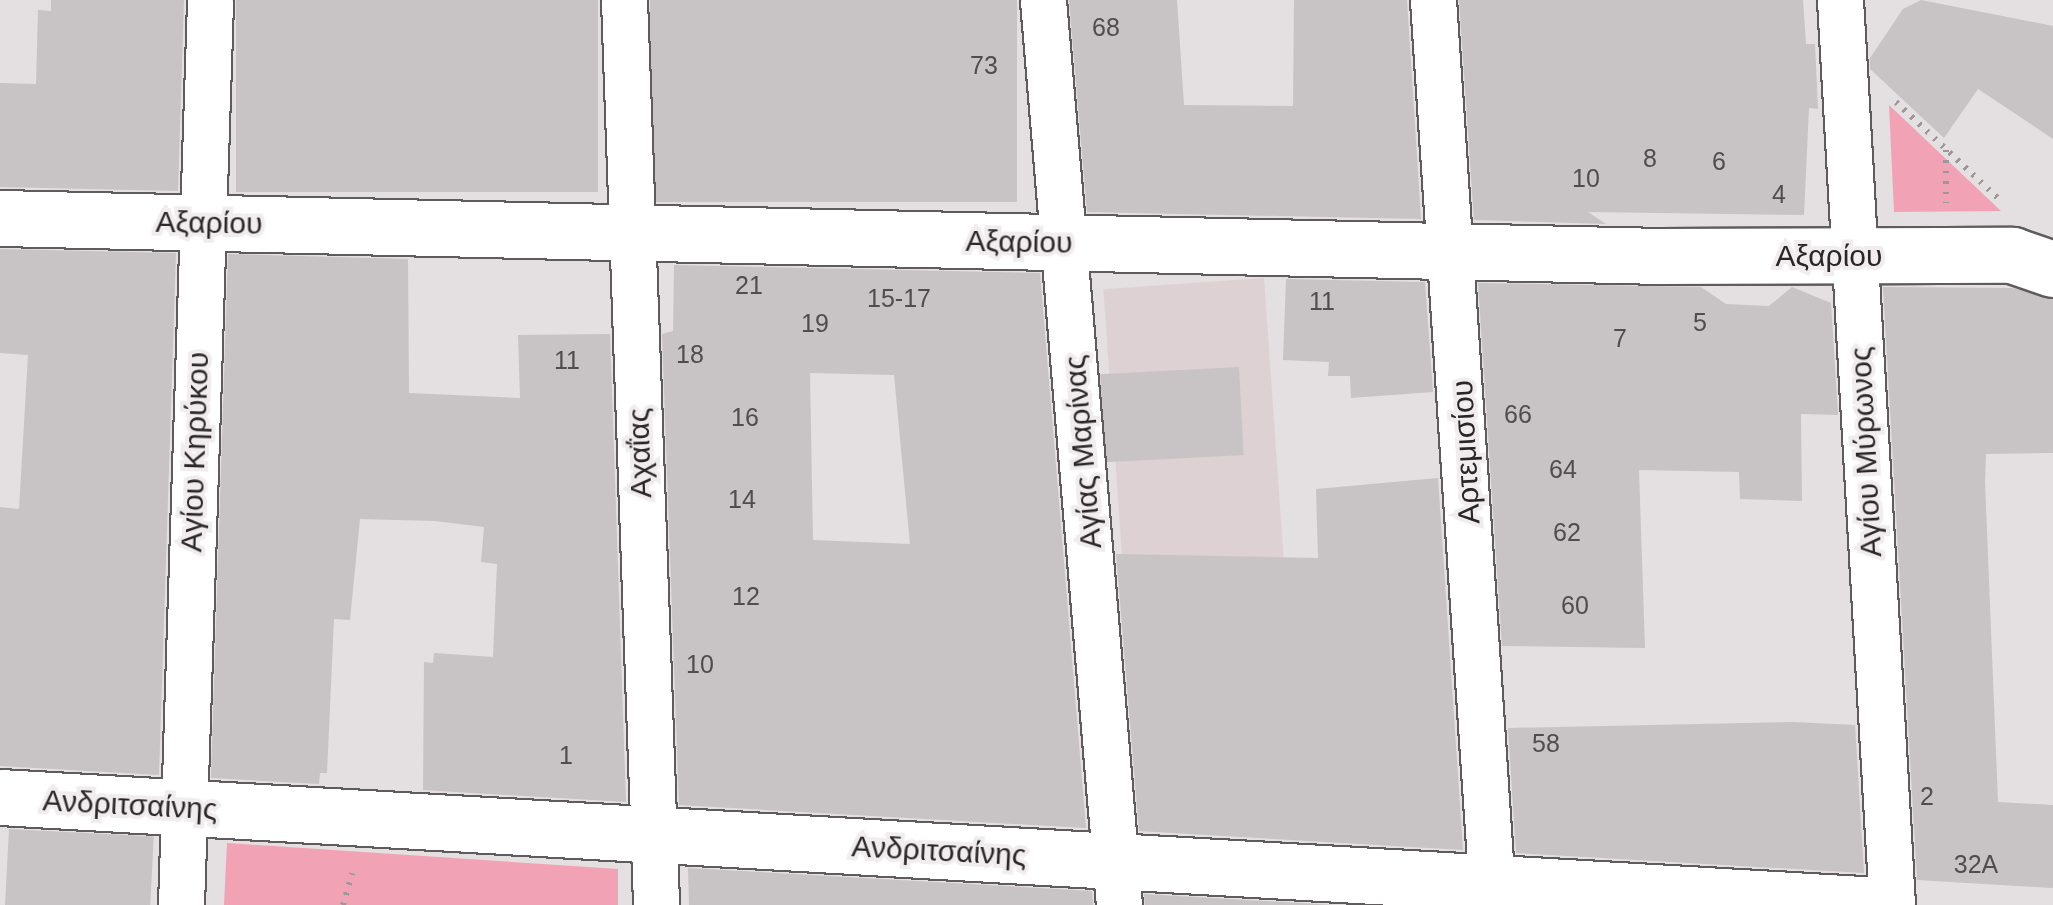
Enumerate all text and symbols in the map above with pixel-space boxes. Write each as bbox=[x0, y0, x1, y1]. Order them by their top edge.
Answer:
house number: 68 bbox=[1092, 12, 1120, 42]
house number: 73 bbox=[970, 50, 998, 80]
house number: 8 bbox=[1643, 143, 1657, 173]
house number: 6 bbox=[1712, 146, 1726, 176]
house number: 10 bbox=[1572, 163, 1600, 193]
house number: 4 bbox=[1772, 179, 1786, 209]
street label: Αξαρίου bbox=[155, 204, 263, 242]
street label: Αξαρίου bbox=[965, 223, 1073, 261]
street label: Αξαρίου bbox=[1776, 238, 1882, 274]
house number: 21 bbox=[735, 270, 763, 300]
house number: 15-17 bbox=[867, 283, 931, 313]
house number: 11 bbox=[1309, 286, 1335, 316]
house number: 5 bbox=[1693, 307, 1707, 337]
house number: 19 bbox=[801, 308, 829, 338]
house number: 7 bbox=[1613, 323, 1627, 353]
house number: 18 bbox=[676, 339, 704, 369]
house number: 11 bbox=[554, 345, 580, 375]
street label: Αγίου Μύρωνος bbox=[1843, 346, 1889, 558]
street label: Αγίου Κηρύκου bbox=[174, 351, 216, 553]
street label: Αγίας Μαρίνας bbox=[1057, 354, 1109, 550]
street label: Αρτεμισίου bbox=[1444, 379, 1488, 525]
house number: 66 bbox=[1504, 399, 1532, 429]
house number: 16 bbox=[731, 402, 759, 432]
street label: Αχαΐας bbox=[620, 407, 660, 499]
house number: 64 bbox=[1549, 454, 1577, 484]
house number: 14 bbox=[728, 484, 756, 514]
house number: 62 bbox=[1553, 517, 1581, 547]
house number: 12 bbox=[732, 581, 760, 611]
house number: 60 bbox=[1561, 590, 1589, 620]
house number: 10 bbox=[686, 649, 714, 679]
house number: 58 bbox=[1532, 728, 1560, 758]
house number: 1 bbox=[559, 740, 573, 770]
house number: 2 bbox=[1920, 781, 1934, 811]
street label: Ανδριτσαίνης bbox=[42, 782, 218, 828]
street label: Ανδριτσαίνης bbox=[851, 828, 1027, 874]
house number: 32Α bbox=[1954, 849, 1998, 879]

